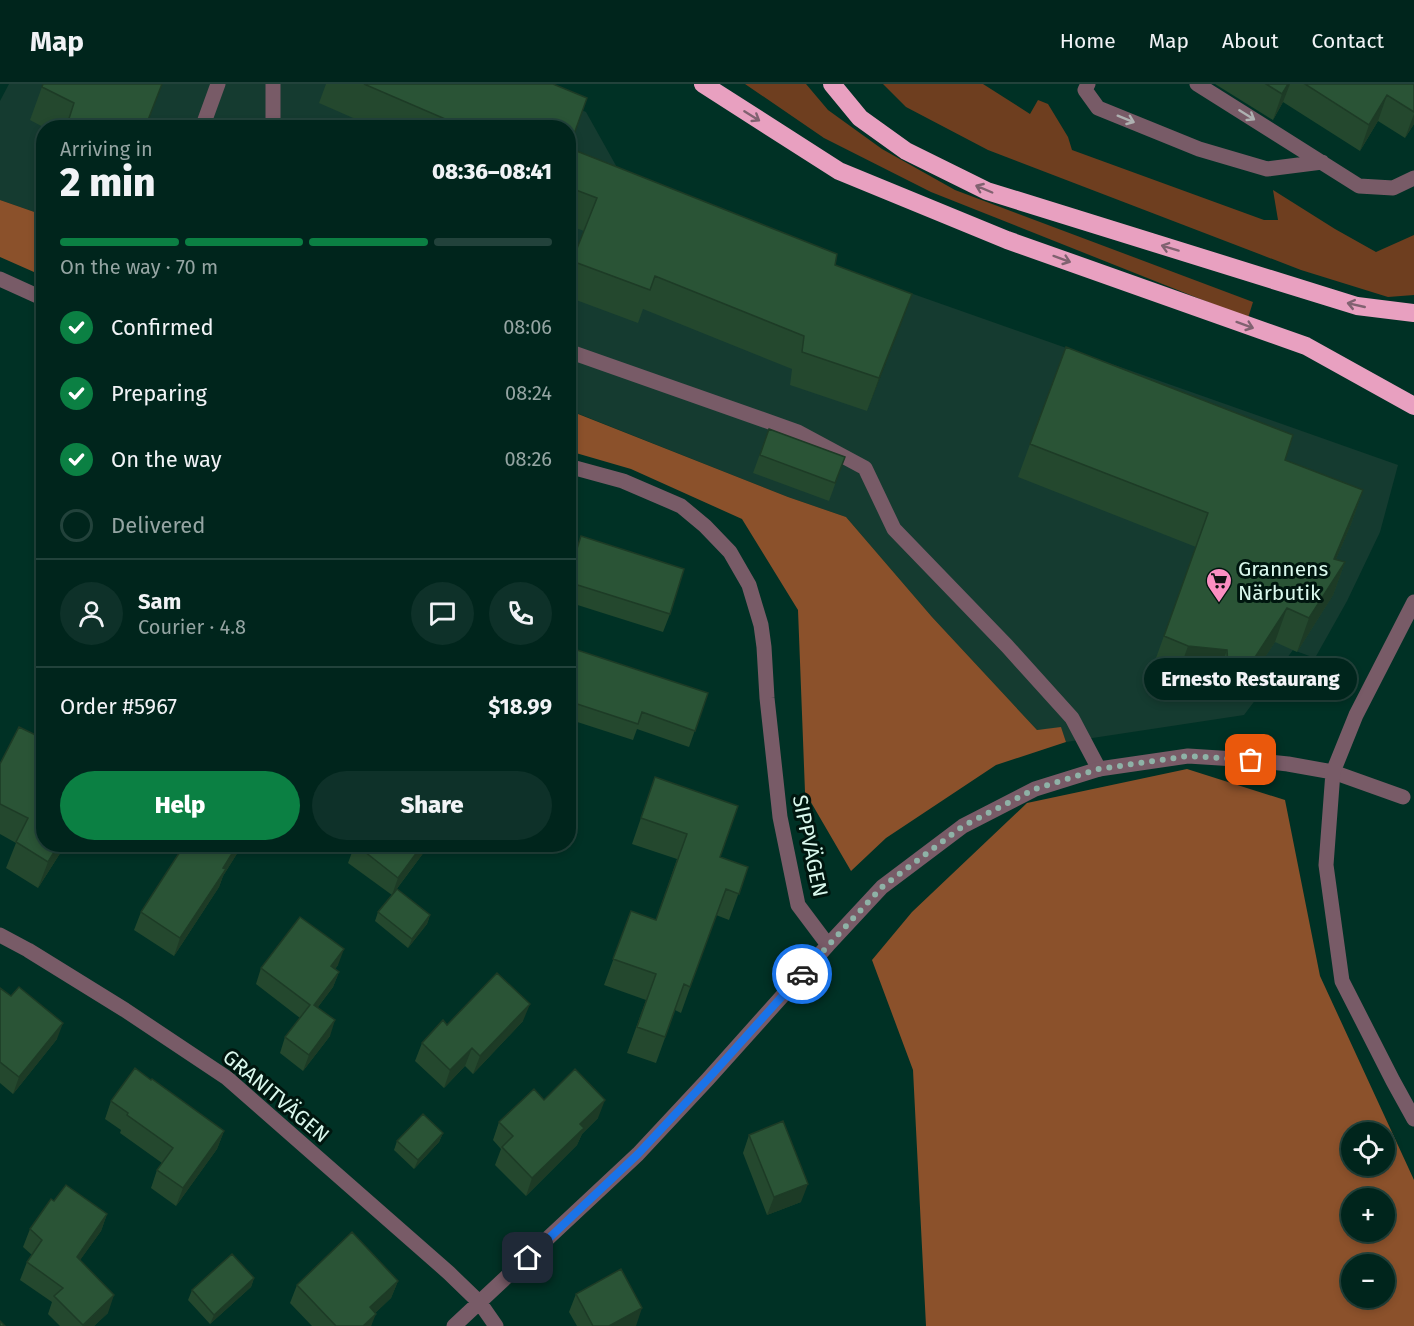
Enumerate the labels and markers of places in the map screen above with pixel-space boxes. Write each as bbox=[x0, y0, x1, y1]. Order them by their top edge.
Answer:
place label: Grannens Närbutik bbox=[1238, 556, 1328, 606]
supermarket icon: Grannens Närbutik bbox=[1204, 566, 1234, 604]
callout: Ernesto Restaurang bbox=[1144, 658, 1358, 700]
pin bbox=[1225, 734, 1276, 785]
pin bbox=[502, 1232, 553, 1283]

